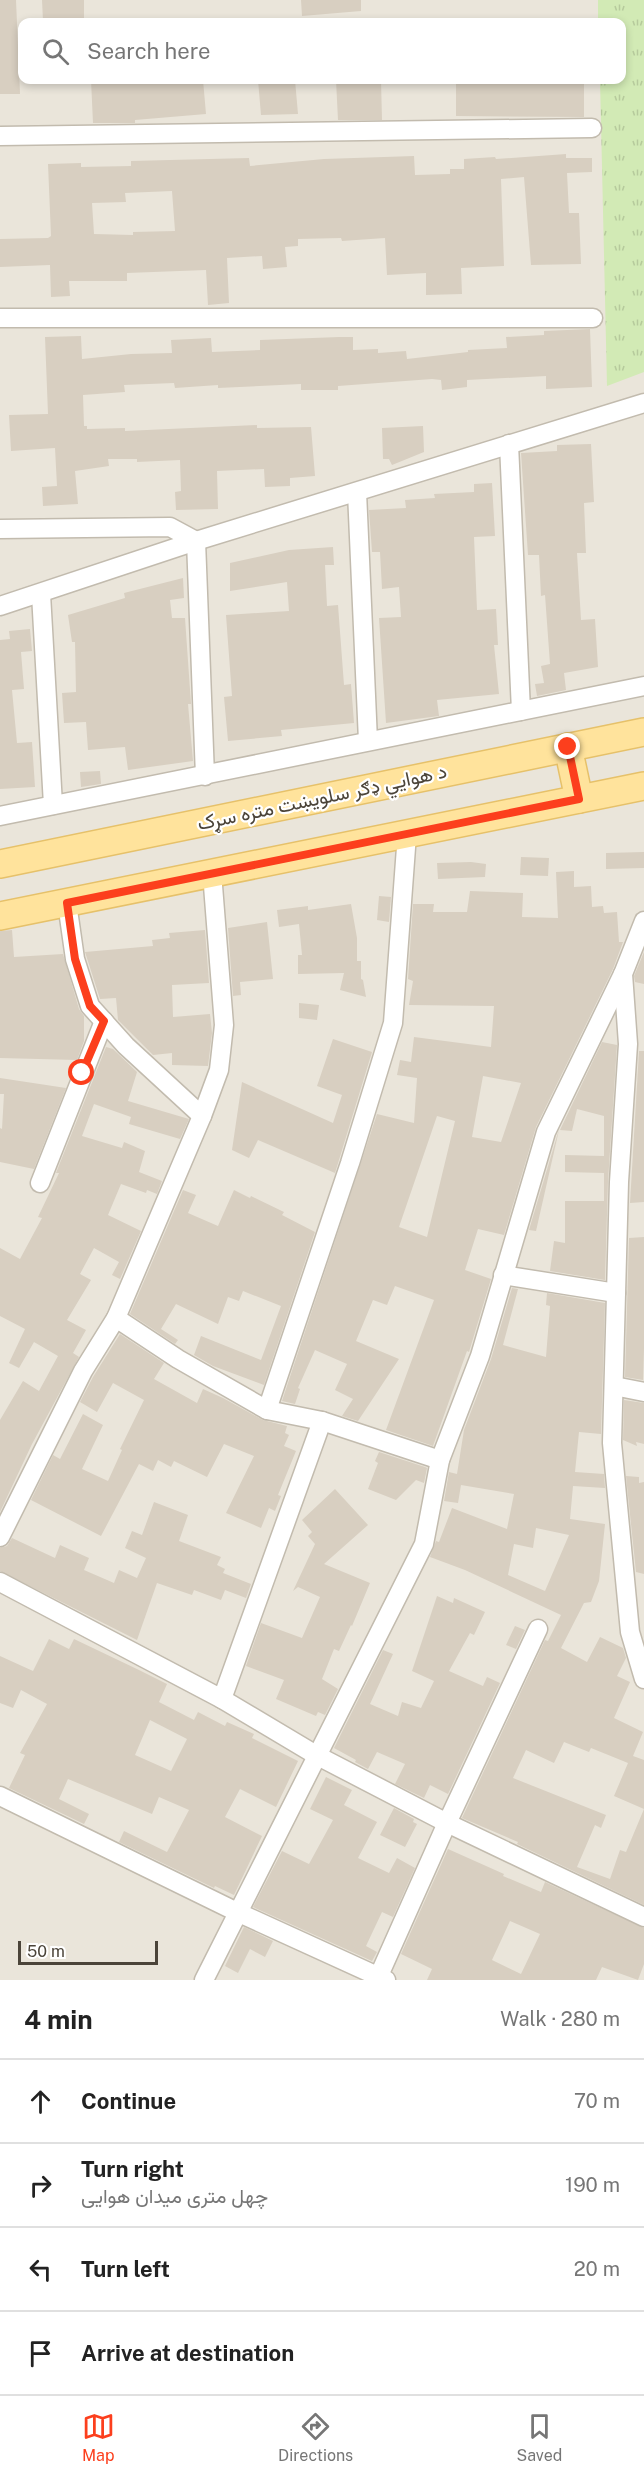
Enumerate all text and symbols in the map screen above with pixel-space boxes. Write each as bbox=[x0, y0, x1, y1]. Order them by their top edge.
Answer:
search box bbox=[18, 18, 626, 84]
icon: search bbox=[39, 35, 72, 68]
text: Search here bbox=[87, 38, 211, 64]
route end bbox=[554, 733, 580, 759]
street label: د هوايي ډګر سلویښت متره سړک bbox=[195, 759, 450, 840]
route start bbox=[68, 1059, 94, 1085]
scale bar bbox=[18, 1938, 158, 1966]
text: 50 m bbox=[27, 1942, 65, 1961]
text: 4 min bbox=[24, 2004, 93, 2035]
text: Walk · 280 m bbox=[500, 2007, 620, 2031]
icon: ahead bbox=[24, 2085, 57, 2118]
text: Continue bbox=[81, 2088, 176, 2114]
text: 70 m bbox=[574, 2089, 620, 2113]
text: Turn right bbox=[81, 2156, 184, 2182]
icon: right bbox=[24, 2169, 57, 2202]
text: 190 m bbox=[565, 2173, 620, 2197]
text: چهل متری میدان هوایی bbox=[81, 2184, 268, 2208]
icon: left bbox=[24, 2253, 57, 2286]
text: Turn left bbox=[81, 2256, 170, 2282]
text: 20 m bbox=[574, 2257, 620, 2281]
icon: arrive bbox=[24, 2337, 57, 2370]
text: Arrive at destination bbox=[81, 2340, 294, 2366]
tab: Map bbox=[82, 2410, 115, 2465]
tab: Directions bbox=[278, 2410, 353, 2465]
tab: Saved bbox=[517, 2410, 562, 2465]

